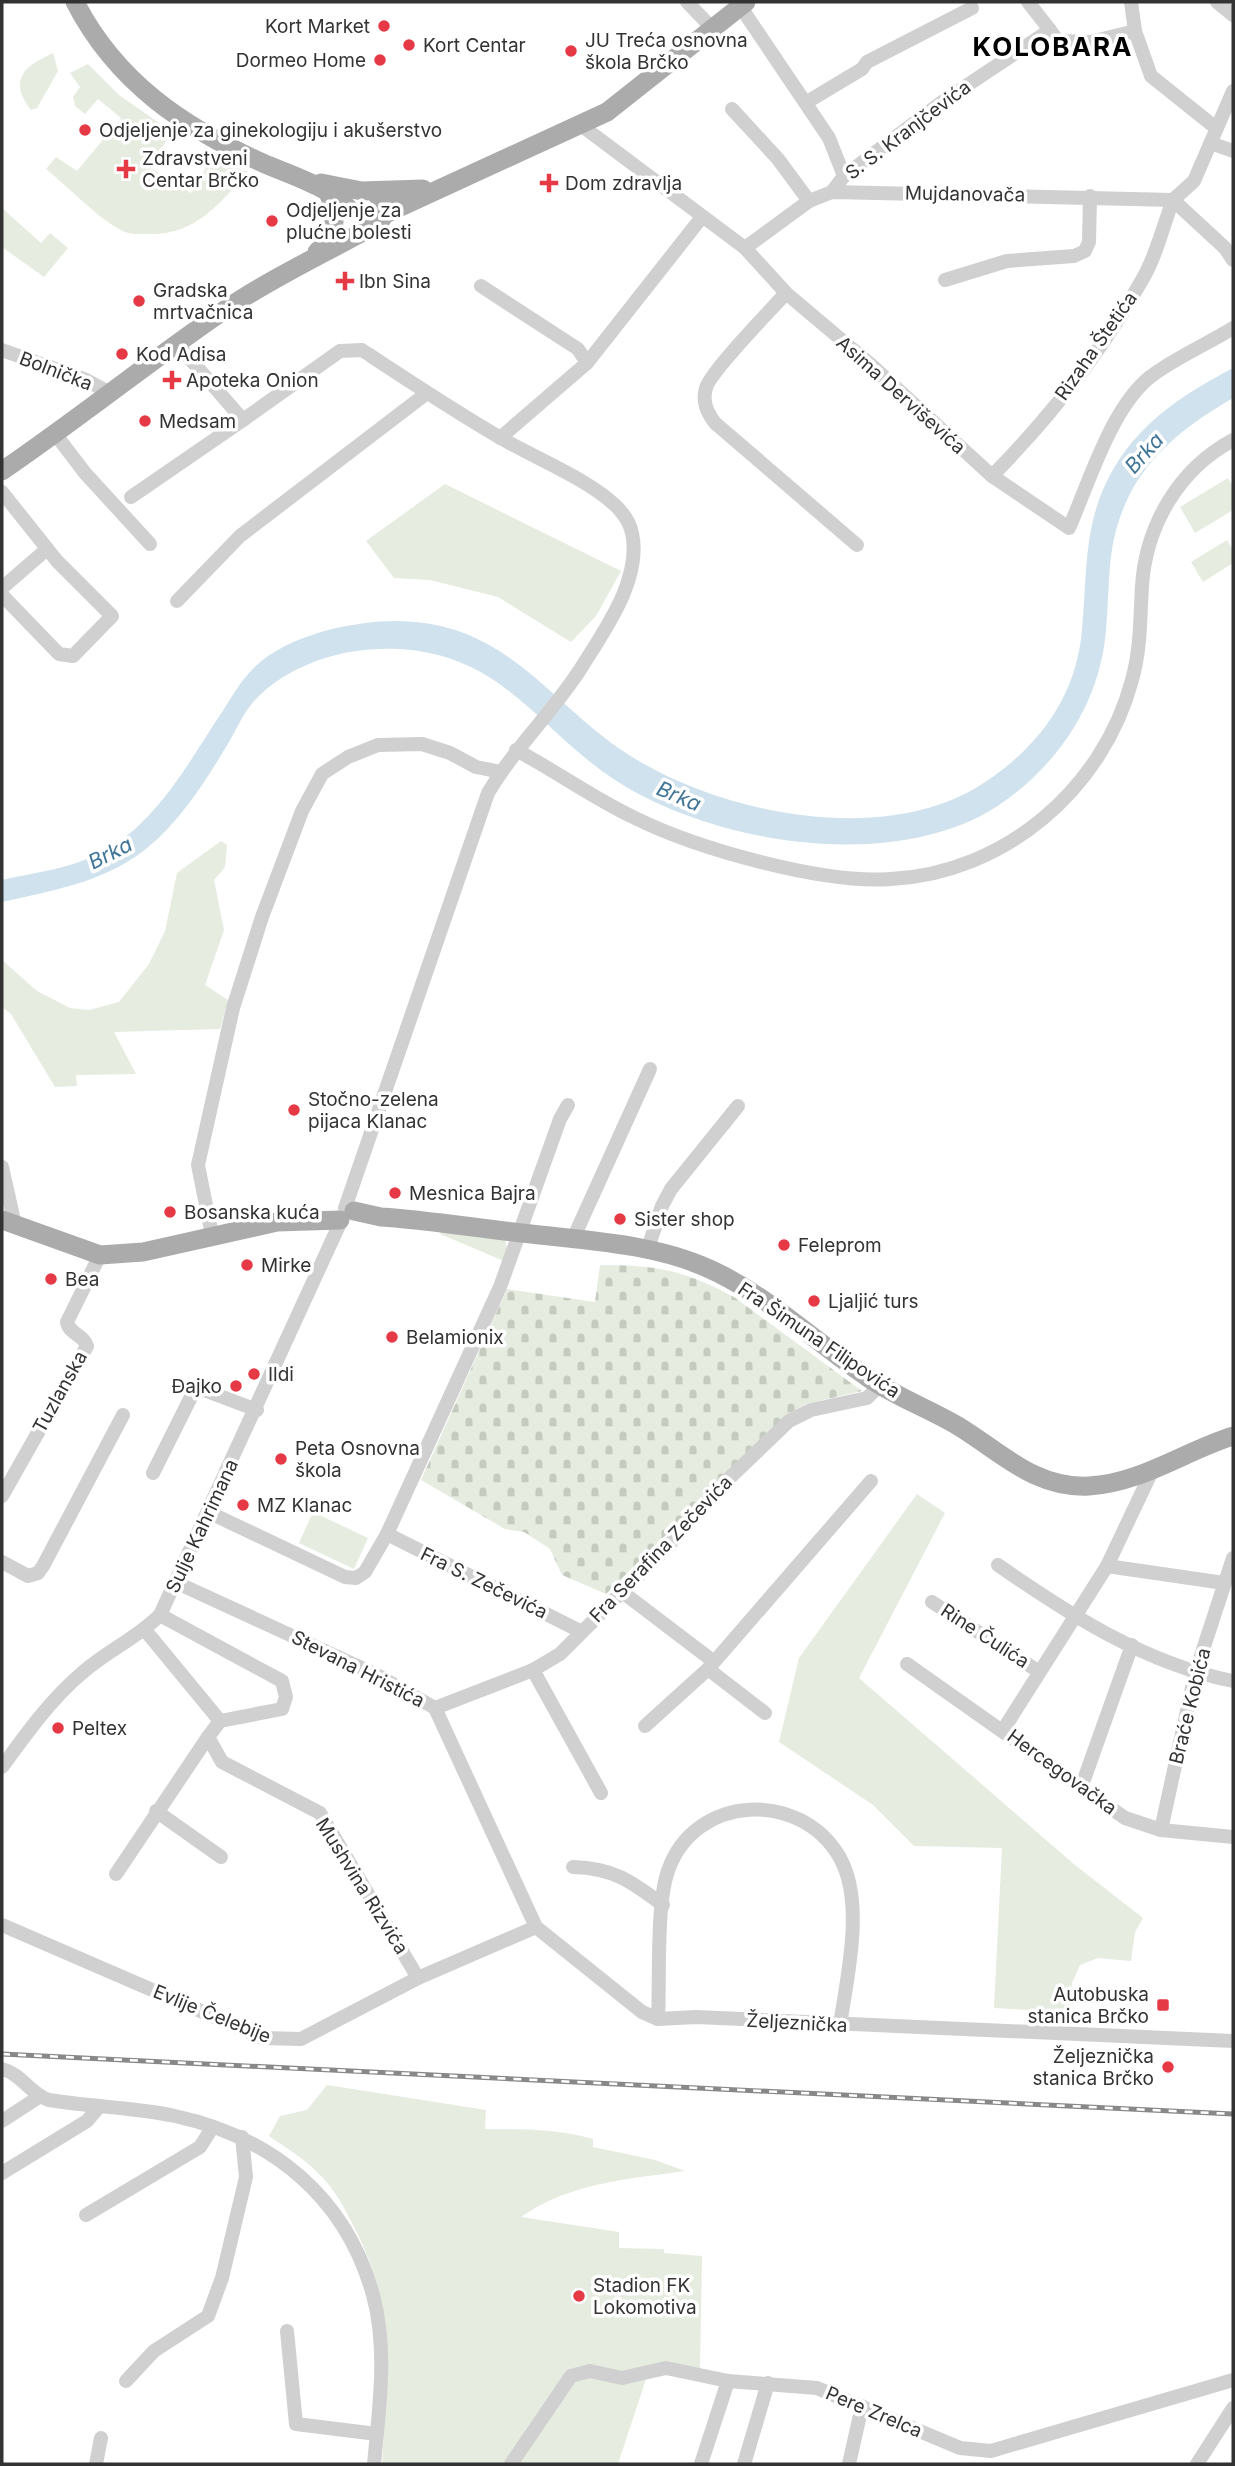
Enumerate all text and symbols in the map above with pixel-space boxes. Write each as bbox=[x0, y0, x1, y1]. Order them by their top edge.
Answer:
place label: Kort Market bbox=[265, 15, 370, 38]
marker: Kort Market bbox=[376, 18, 392, 34]
place label: JU Treća osnovna škola Brčko bbox=[585, 29, 748, 74]
district label: KOLOBARA bbox=[973, 31, 1133, 62]
place label: Kort Centar bbox=[423, 34, 526, 57]
marker: Kort Centar bbox=[401, 37, 417, 53]
marker: JU Treća osnovna škola Brčko bbox=[563, 43, 579, 59]
place label: Dormeo Home bbox=[236, 49, 366, 72]
marker: Dormeo Home bbox=[372, 52, 388, 68]
street label: S. S. Kranjčevića bbox=[841, 75, 975, 185]
place label: Odjeljenje za ginekologiju i akušerstvo bbox=[99, 119, 442, 142]
marker: Odjeljenje za ginekologiju i akušerstvo bbox=[77, 122, 93, 138]
place label: Zdravstveni Centar Brčko bbox=[142, 147, 259, 192]
marker: Zdravstveni Centar Brčko bbox=[116, 159, 136, 179]
place label: Dom zdravlja bbox=[565, 172, 682, 195]
marker: Dom zdravlja bbox=[539, 173, 559, 193]
street label: Mujdanovača bbox=[905, 181, 1025, 207]
place label: Odjeljenje za plućne bolesti bbox=[286, 199, 412, 244]
marker: Odjeljenje za plućne bolesti bbox=[264, 213, 280, 229]
place label: Ibn Sina bbox=[359, 270, 431, 293]
marker: Ibn Sina bbox=[337, 273, 353, 289]
place label: Gradska mrtvačnica bbox=[153, 279, 253, 324]
street label: Rizaha Štetića bbox=[1050, 287, 1142, 405]
marker: Gradska mrtvačnica bbox=[131, 293, 147, 309]
street label: Asima Derviševića bbox=[832, 331, 970, 459]
place label: Kod Adisa bbox=[136, 343, 226, 366]
marker: Kod Adisa bbox=[114, 346, 130, 362]
street label: Bolnička bbox=[16, 347, 96, 395]
place label: Apoteka Onion bbox=[186, 369, 319, 392]
marker: Apoteka Onion bbox=[164, 372, 180, 388]
place label: Medsam bbox=[159, 410, 236, 433]
marker: Medsam bbox=[137, 413, 153, 429]
water label: Brka bbox=[1119, 427, 1169, 478]
water label: Brka bbox=[653, 776, 705, 817]
water label: Brka bbox=[84, 831, 136, 875]
place label: Stočno-zelena pijaca Klanac bbox=[308, 1088, 439, 1133]
marker: Stočno-zelena pijaca Klanac bbox=[286, 1102, 302, 1118]
place label: Mesnica Bajra bbox=[409, 1182, 536, 1205]
marker: Mesnica Bajra bbox=[387, 1185, 403, 1201]
place label: Bosanska kuća bbox=[184, 1201, 320, 1224]
marker: Bosanska kuća bbox=[162, 1204, 178, 1220]
place label: Sister shop bbox=[634, 1208, 735, 1231]
marker: Sister shop bbox=[612, 1211, 628, 1227]
place label: Feleprom bbox=[798, 1234, 882, 1257]
marker: Feleprom bbox=[776, 1237, 792, 1253]
place label: Mirke bbox=[261, 1254, 311, 1277]
marker: Mirke bbox=[239, 1257, 255, 1273]
place label: Bea bbox=[65, 1268, 99, 1291]
marker: Bea bbox=[43, 1271, 59, 1287]
street label: Fra Šimuna Filipovića bbox=[734, 1277, 904, 1403]
place label: Ljaljić turs bbox=[828, 1290, 919, 1313]
marker: Ljaljić turs bbox=[806, 1293, 822, 1309]
place label: Belamionix bbox=[406, 1326, 504, 1349]
marker: Belamionix bbox=[384, 1329, 400, 1345]
street label: Tuzlanska bbox=[28, 1347, 92, 1437]
place label: Ildi bbox=[268, 1363, 294, 1386]
marker: Ildi bbox=[246, 1366, 262, 1382]
place label: Đajko bbox=[172, 1375, 222, 1398]
marker: Đajko bbox=[228, 1378, 244, 1394]
place label: Peta Osnovna škola bbox=[295, 1437, 420, 1482]
marker: Peta Osnovna škola bbox=[273, 1451, 289, 1467]
street label: Sulje Kahrimana bbox=[161, 1455, 243, 1597]
street label: Fra Serafina Zečevića bbox=[585, 1471, 737, 1627]
place label: MZ Klanac bbox=[257, 1494, 352, 1517]
marker: MZ Klanac bbox=[235, 1497, 251, 1513]
street label: Fra S. Zečevića bbox=[417, 1542, 551, 1624]
street label: Rine Čulića bbox=[937, 1599, 1033, 1673]
street label: Stevana Hristića bbox=[288, 1626, 428, 1712]
street label: Braće Kobića bbox=[1164, 1646, 1216, 1766]
place label: Peltex bbox=[72, 1717, 127, 1740]
marker: Peltex bbox=[50, 1720, 66, 1736]
street label: Hercegovačka bbox=[1003, 1725, 1121, 1819]
street label: Mushvina Rizvića bbox=[311, 1814, 413, 1958]
street label: Evlije Čelebije bbox=[150, 1980, 274, 2048]
place label: Autobuska stanica Brčko bbox=[1028, 1983, 1149, 2028]
marker: Autobuska stanica Brčko bbox=[1155, 1997, 1171, 2013]
street label: Željeznička bbox=[746, 2009, 848, 2037]
place label: Željeznička stanica Brčko bbox=[1033, 2045, 1154, 2090]
marker: Željeznička stanica Brčko bbox=[1160, 2059, 1176, 2075]
place label: Stadion FK Lokomotiva bbox=[593, 2274, 697, 2319]
marker: Stadion FK Lokomotiva bbox=[571, 2288, 587, 2304]
street label: Pere Zrelca bbox=[822, 2381, 926, 2443]

